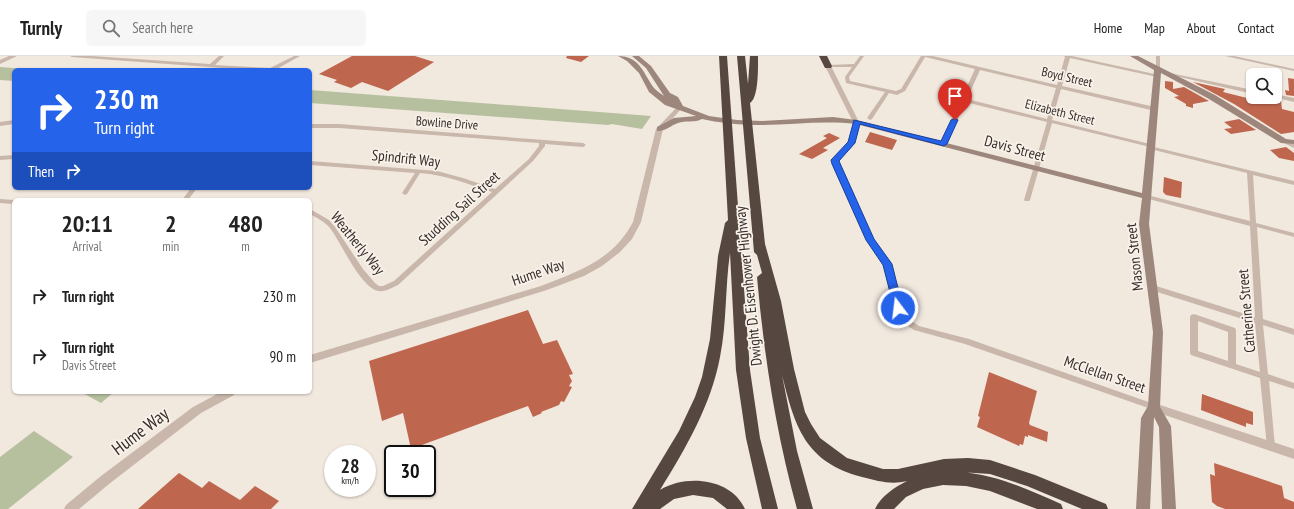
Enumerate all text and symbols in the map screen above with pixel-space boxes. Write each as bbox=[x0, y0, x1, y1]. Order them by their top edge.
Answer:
search box bbox=[86, 10, 366, 46]
text: Turnly bbox=[20, 16, 62, 40]
icon: search bbox=[100, 17, 122, 39]
text: Search here bbox=[132, 18, 193, 37]
text: Home bbox=[1094, 19, 1122, 37]
text: Map bbox=[1144, 19, 1165, 37]
text: About bbox=[1187, 19, 1216, 37]
text: Contact bbox=[1238, 19, 1274, 37]
street label: Boyd Street bbox=[1040, 63, 1095, 91]
map controls bbox=[1246, 68, 1282, 104]
button: search bbox=[1246, 68, 1282, 104]
pin bbox=[938, 79, 972, 120]
text: 230 m bbox=[94, 80, 158, 117]
icon: right bbox=[28, 84, 80, 136]
icon: arrive bbox=[944, 85, 966, 107]
street label: Elizabeth Street bbox=[1023, 95, 1097, 129]
street label: Bowline Drive bbox=[415, 112, 479, 134]
text: Turn right bbox=[94, 116, 154, 139]
street label: Davis Street bbox=[982, 131, 1048, 165]
street label: Spindrift Way bbox=[371, 145, 441, 171]
icon: right bbox=[62, 160, 84, 182]
text: Then bbox=[28, 162, 54, 181]
street label: Studding Sail Street bbox=[414, 166, 504, 250]
street label: Dwight D. Eisenhower Highway bbox=[730, 205, 766, 367]
text: 20:11 bbox=[61, 208, 113, 239]
text: 2 bbox=[165, 208, 176, 239]
text: 480 bbox=[228, 208, 263, 239]
street label: Weatherly Way bbox=[327, 208, 389, 279]
street label: Mason Street bbox=[1121, 222, 1147, 292]
text: Arrival bbox=[72, 238, 102, 255]
text: min bbox=[162, 238, 179, 255]
text: m bbox=[241, 238, 250, 255]
street label: Hume Way bbox=[509, 254, 567, 290]
street label: Catherine Street bbox=[1233, 268, 1259, 354]
icon: right bbox=[28, 285, 50, 307]
text: Turn right bbox=[62, 287, 114, 306]
text: 230 m bbox=[263, 287, 296, 306]
position arrow bbox=[877, 287, 919, 329]
text: Turn right bbox=[62, 338, 114, 357]
icon: right bbox=[28, 345, 50, 367]
text: 90 m bbox=[270, 347, 296, 366]
street label: McClellan Street bbox=[1062, 351, 1148, 397]
text: Davis Street bbox=[62, 357, 116, 374]
street label: Hume Way bbox=[107, 402, 173, 460]
speed limit sign: 30 bbox=[384, 445, 436, 497]
text: 28 bbox=[340, 453, 360, 479]
text: km/h bbox=[341, 474, 359, 487]

